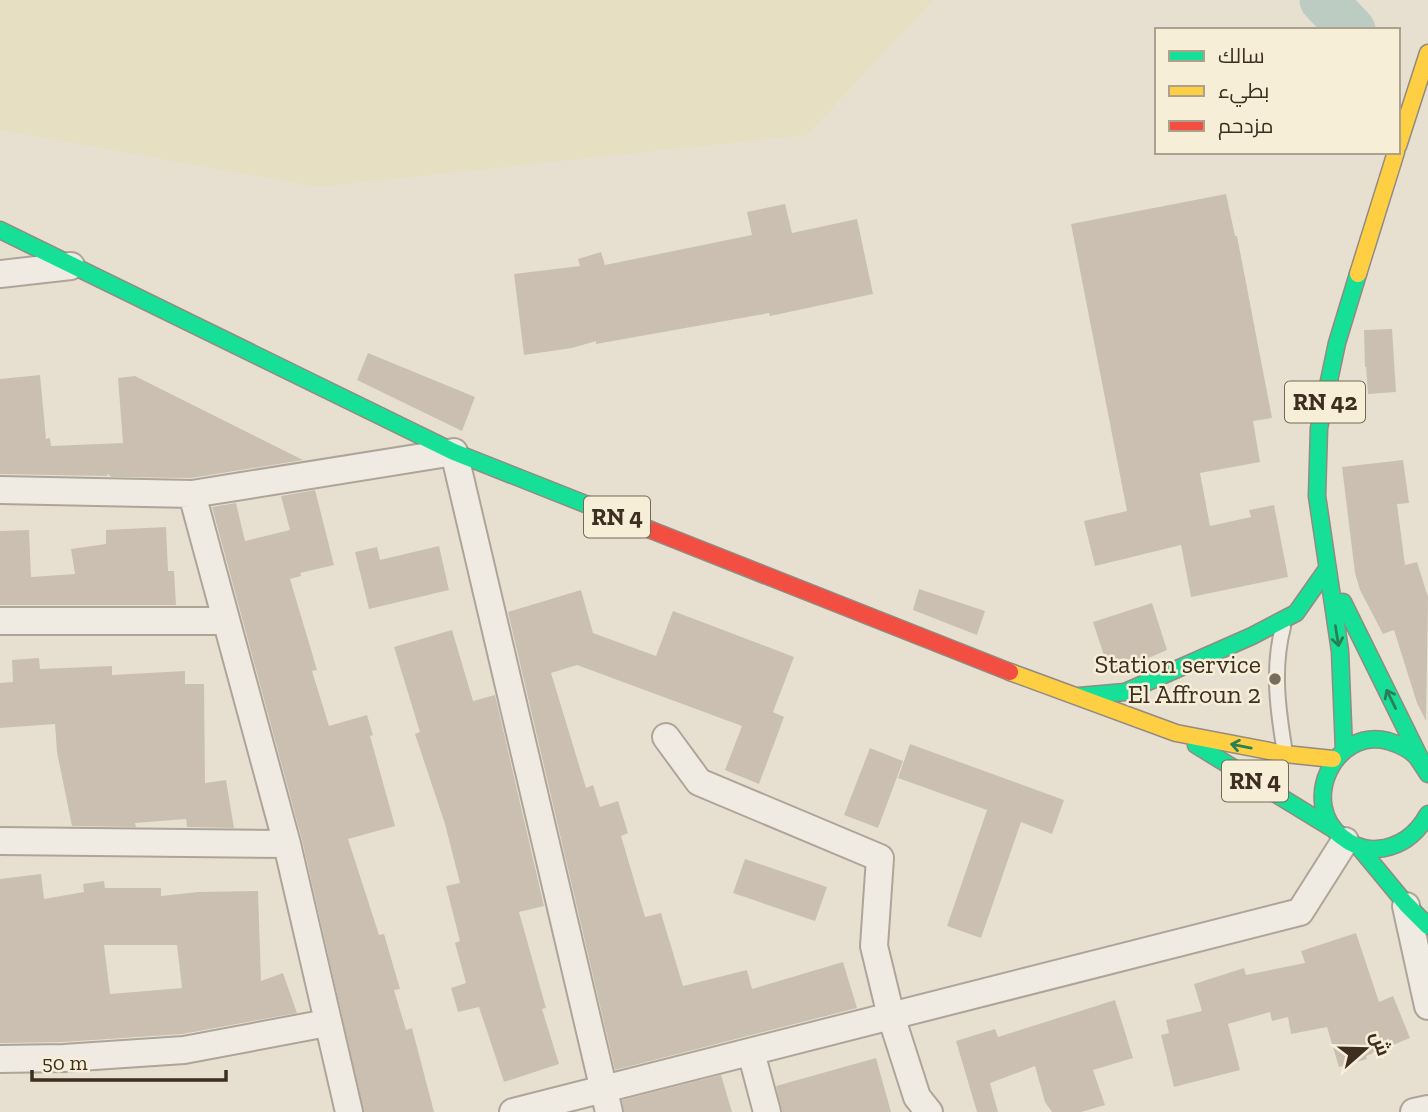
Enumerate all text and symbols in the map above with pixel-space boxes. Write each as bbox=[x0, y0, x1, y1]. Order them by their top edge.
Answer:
legend bbox=[1155, 28, 1400, 154]
text: سالك bbox=[1218, 43, 1265, 68]
text: بطيء bbox=[1218, 78, 1269, 107]
text: مزدحم bbox=[1218, 113, 1273, 140]
road number: RN 42 bbox=[1285, 382, 1365, 422]
road number: RN 4 bbox=[584, 496, 650, 538]
one-way arrow bbox=[1331, 624, 1344, 647]
place label: Station service El Affroun 2 bbox=[1095, 648, 1261, 710]
marker: Station service El Affroun 2 bbox=[1267, 671, 1283, 687]
one-way arrow bbox=[1384, 689, 1398, 710]
one-way arrow bbox=[1230, 738, 1253, 752]
road number: RN 4 bbox=[1222, 760, 1288, 802]
north arrow bbox=[1330, 1014, 1400, 1084]
text: ش bbox=[1366, 1028, 1395, 1059]
scale bar bbox=[32, 1038, 226, 1082]
text: 50 m bbox=[42, 1050, 88, 1075]

